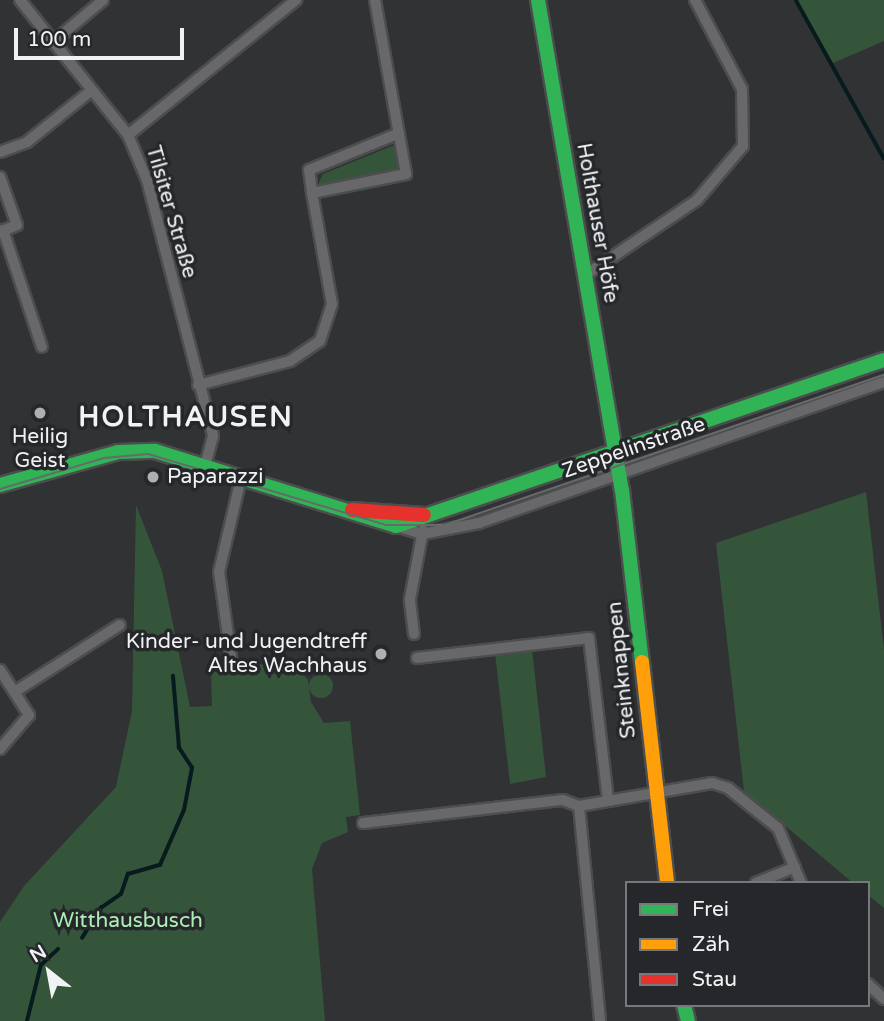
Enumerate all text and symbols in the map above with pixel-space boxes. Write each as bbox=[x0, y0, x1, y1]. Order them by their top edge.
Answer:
scale bar bbox=[18, 14, 187, 58]
text: 100 m bbox=[27, 27, 91, 52]
street label: Holthauser Höfe bbox=[571, 141, 623, 305]
street label: Tilsiter Straße bbox=[140, 143, 202, 281]
district label: HOLTHAUSEN bbox=[80, 400, 292, 434]
marker: Heilig Geist bbox=[32, 405, 48, 421]
street label: Zeppelinstraße bbox=[559, 412, 709, 484]
place label: Heilig Geist bbox=[12, 424, 68, 474]
place label: Paparazzi bbox=[167, 464, 263, 490]
marker: Paparazzi bbox=[145, 469, 161, 485]
street label: Steinknappen bbox=[602, 600, 642, 740]
place label: Kinder- und Jugendtreff Altes Wachhaus bbox=[126, 629, 367, 679]
marker: Kinder- und Jugendtreff Altes Wachhaus bbox=[373, 646, 389, 662]
legend bbox=[625, 881, 870, 1007]
text: Frei bbox=[692, 897, 729, 922]
park label: Witthausbusch bbox=[53, 908, 203, 934]
text: Zäh bbox=[692, 932, 730, 957]
north arrow bbox=[14, 937, 84, 1007]
text: N bbox=[26, 941, 50, 967]
text: Stau bbox=[692, 967, 737, 992]

